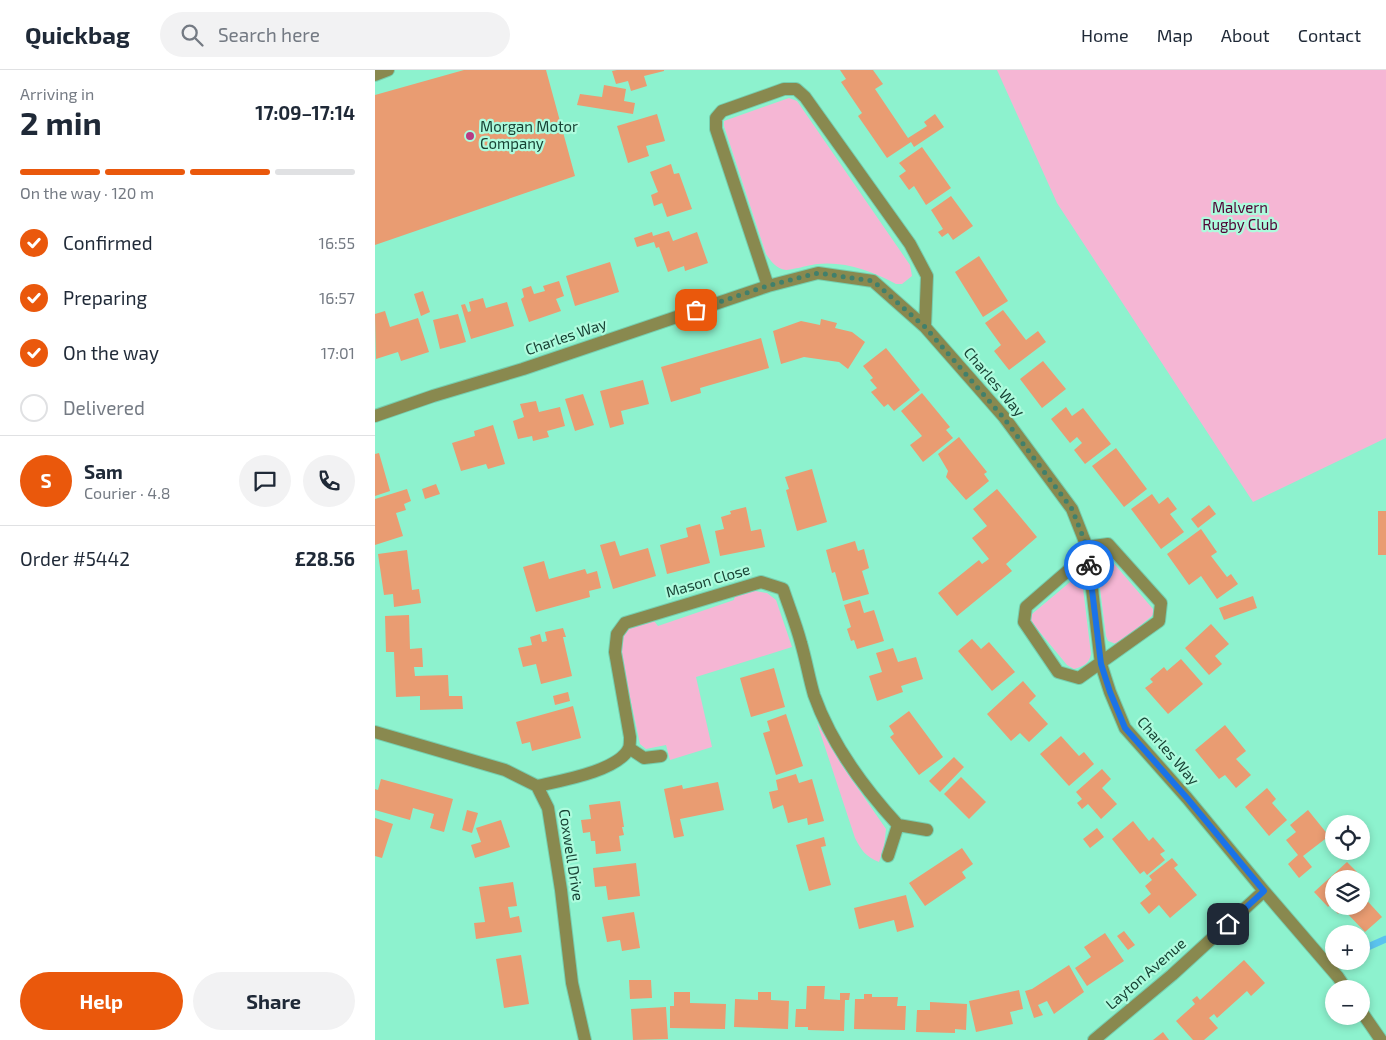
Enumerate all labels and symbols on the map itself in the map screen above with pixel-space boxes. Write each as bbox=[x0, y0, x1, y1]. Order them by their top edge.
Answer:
place label: Morgan Motor Company bbox=[480, 117, 578, 152]
marker: Morgan Motor Company bbox=[464, 130, 476, 142]
park label: Malvern Rugby Club bbox=[1202, 198, 1278, 233]
pin bbox=[675, 289, 717, 331]
street label: Charles Way bbox=[523, 314, 609, 358]
street label: Charles Way bbox=[961, 343, 1029, 420]
courier bbox=[1064, 540, 1114, 590]
street label: Mason Close bbox=[664, 559, 752, 601]
street label: Charles Way bbox=[1134, 712, 1203, 788]
street label: Coxwell Drive bbox=[556, 808, 588, 902]
pin bbox=[1207, 903, 1249, 945]
street label: Layton Avenue bbox=[1102, 934, 1189, 1013]

